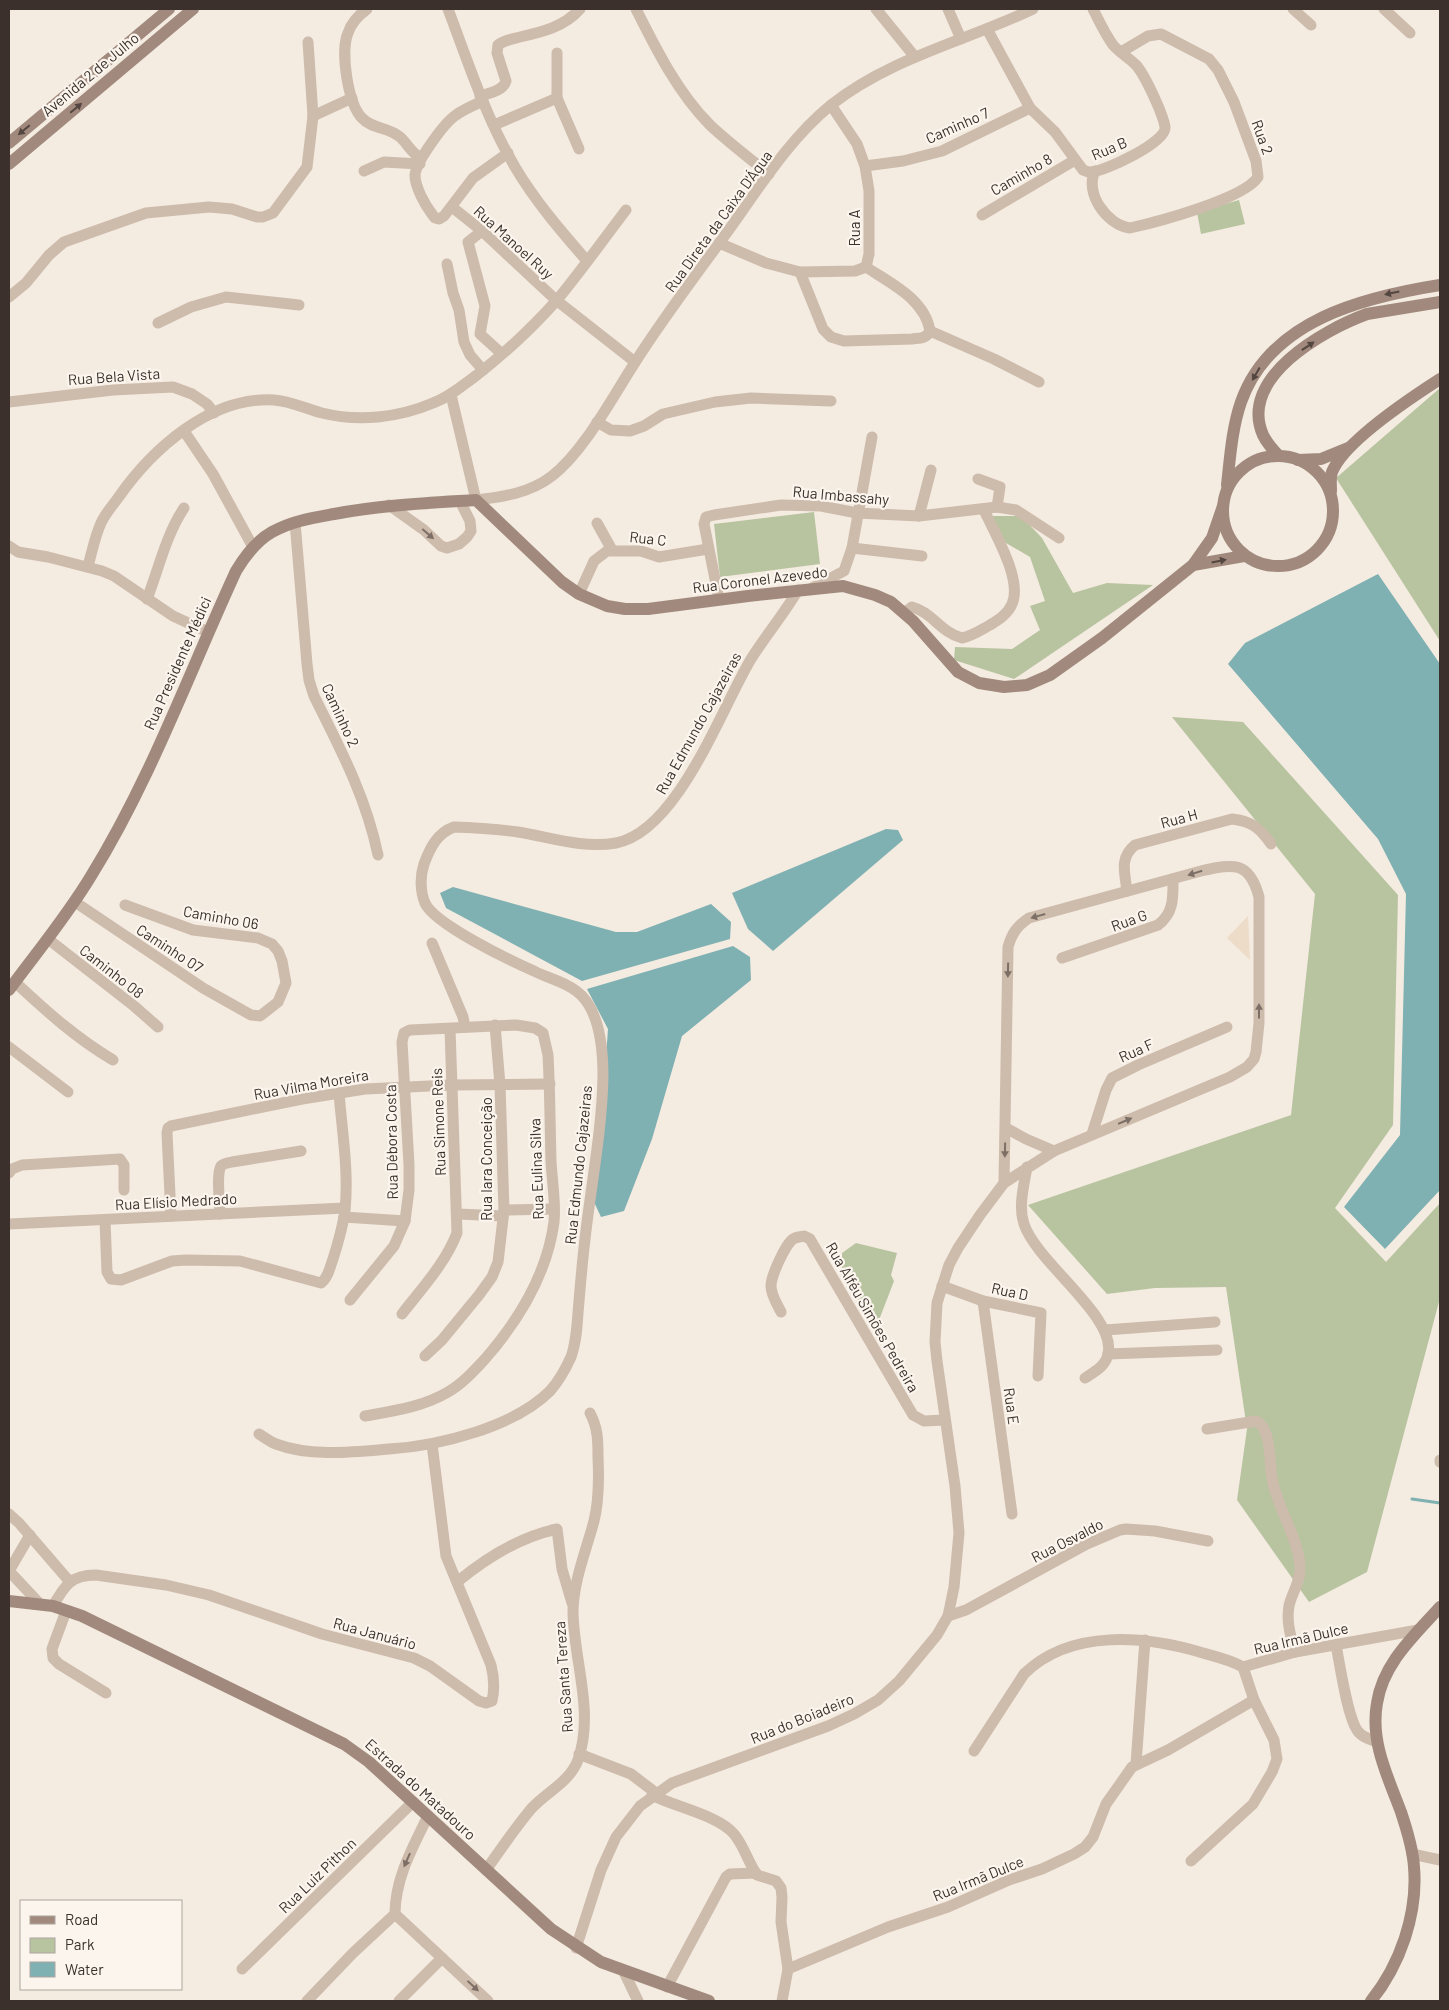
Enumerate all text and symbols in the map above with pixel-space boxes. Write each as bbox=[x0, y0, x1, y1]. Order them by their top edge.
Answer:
street label: Avenida 2 de Julho bbox=[38, 28, 142, 120]
one-way arrow bbox=[69, 102, 82, 113]
street label: Caminho 7 bbox=[923, 103, 991, 147]
street label: Rua 2 bbox=[1248, 117, 1278, 157]
one-way arrow bbox=[18, 125, 31, 136]
street label: Rua B bbox=[1088, 132, 1130, 164]
street label: Rua Direta da Caixa D'Água bbox=[661, 147, 775, 295]
street label: Caminho 8 bbox=[987, 149, 1055, 199]
street label: Rua Manoel Ruy bbox=[470, 202, 558, 283]
street label: Rua A bbox=[845, 210, 863, 247]
one-way arrow bbox=[1384, 290, 1400, 298]
one-way arrow bbox=[1301, 341, 1314, 351]
street label: Rua Bela Vista bbox=[67, 364, 161, 388]
one-way arrow bbox=[1251, 367, 1260, 380]
street label: Rua Imbassahy bbox=[792, 482, 890, 508]
street label: Rua C bbox=[629, 527, 667, 549]
one-way arrow bbox=[421, 528, 433, 540]
one-way arrow bbox=[1211, 556, 1227, 564]
street label: Rua Coronel Azevedo bbox=[691, 562, 829, 596]
street label: Rua Presidente Médici bbox=[140, 594, 214, 732]
street label: Rua Edmundo Cajazeiras bbox=[651, 649, 745, 797]
street label: Caminho 2 bbox=[318, 680, 364, 750]
street label: Rua H bbox=[1158, 804, 1200, 832]
one-way arrow bbox=[1187, 869, 1202, 877]
street label: Caminho 06 bbox=[182, 902, 260, 932]
street label: Rua G bbox=[1108, 905, 1150, 935]
one-way arrow bbox=[1030, 912, 1045, 920]
street label: Caminho 07 bbox=[133, 920, 207, 976]
street label: Caminho 08 bbox=[76, 940, 148, 1002]
one-way arrow bbox=[1004, 962, 1012, 978]
one-way arrow bbox=[1255, 1003, 1263, 1019]
street label: Rua F bbox=[1116, 1034, 1157, 1066]
street label: Rua Vilma Moreira bbox=[252, 1065, 370, 1103]
street label: Rua Simone Reis bbox=[427, 1068, 449, 1176]
street label: Rua Débora Costa bbox=[381, 1084, 401, 1200]
street label: Rua Edmundo Cajazeiras bbox=[561, 1085, 595, 1245]
street label: Rua Iara Conceição bbox=[477, 1097, 495, 1221]
one-way arrow bbox=[1118, 1117, 1132, 1125]
street label: Rua Eulina Silva bbox=[525, 1118, 547, 1220]
one-way arrow bbox=[1001, 1142, 1009, 1158]
street label: Rua Elísio Medrado bbox=[115, 1189, 237, 1213]
street label: Rua Alféu Simões Pedreira bbox=[823, 1239, 923, 1395]
street label: Rua D bbox=[990, 1278, 1030, 1304]
street label: Rua E bbox=[1001, 1386, 1023, 1426]
street label: Rua Osvaldo bbox=[1028, 1514, 1106, 1566]
street label: Rua Januário bbox=[331, 1613, 419, 1653]
street label: Rua Irmã Dulce bbox=[1252, 1618, 1350, 1658]
street label: Rua Santa Tereza bbox=[550, 1621, 576, 1733]
street label: Rua do Boiadeiro bbox=[748, 1689, 856, 1747]
street label: Estrada do Matadouro bbox=[362, 1735, 480, 1843]
street label: Rua Luiz Pithon bbox=[275, 1834, 359, 1916]
street label: Rua Irmã Dulce bbox=[930, 1852, 1026, 1904]
one-way arrow bbox=[403, 1853, 411, 1867]
legend bbox=[20, 1900, 182, 1990]
text: Road bbox=[65, 1910, 98, 1928]
text: Park bbox=[65, 1935, 95, 1953]
text: Water bbox=[65, 1960, 104, 1978]
one-way arrow bbox=[466, 1980, 478, 1992]

